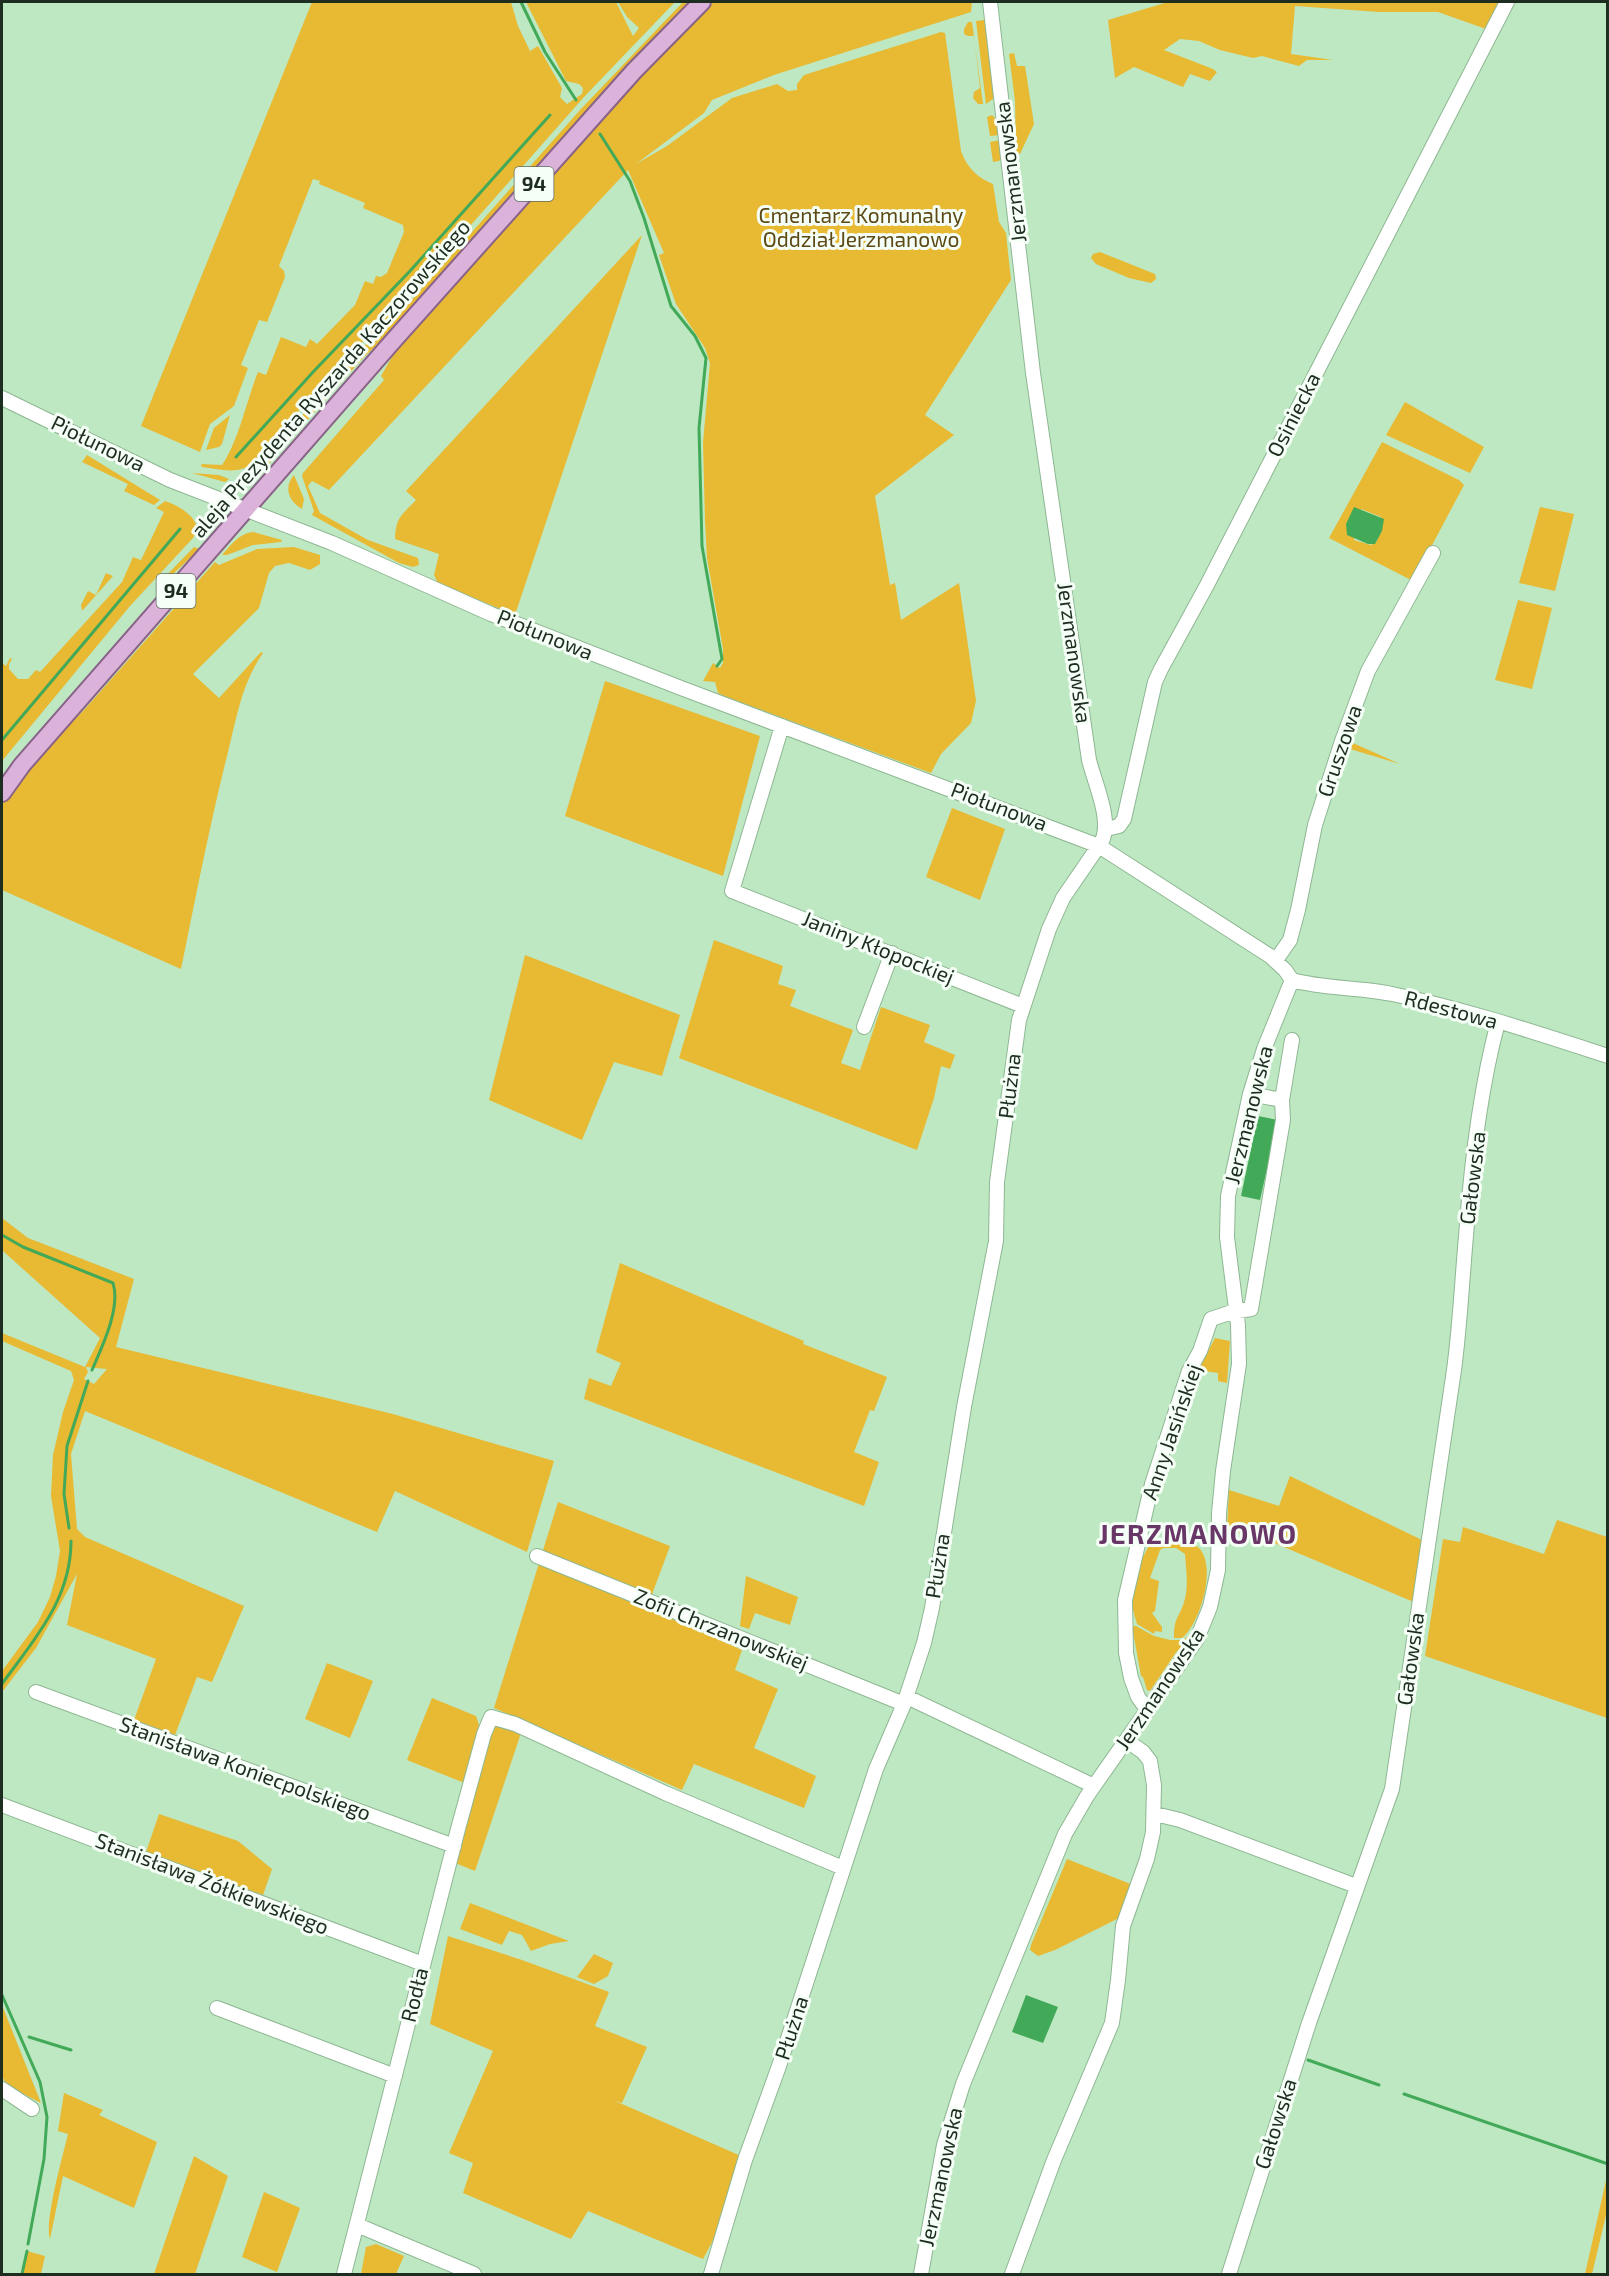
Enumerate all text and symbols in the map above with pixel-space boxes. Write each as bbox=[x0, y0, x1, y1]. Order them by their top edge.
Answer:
street label: Jerzmanowska bbox=[988, 100, 1031, 244]
road number: 94 bbox=[514, 167, 554, 201]
park label: Cmentarz Komunalny Oddział Jerzmanowo bbox=[759, 202, 963, 251]
street label: aleja Prezydenta Ryszarda Kaczorowskiego bbox=[185, 214, 475, 543]
street label: Osiniecka bbox=[1261, 368, 1324, 461]
street label: Piołunowa bbox=[48, 409, 150, 476]
road number: 94 bbox=[156, 574, 195, 608]
street label: Jerzmanowska bbox=[1053, 581, 1098, 725]
street label: Piołunowa bbox=[494, 603, 597, 664]
street label: Gruszowa bbox=[1311, 701, 1366, 800]
street label: Piołunowa bbox=[948, 776, 1051, 835]
street label: Janiny Kłopockiej bbox=[799, 905, 958, 989]
street label: Rdestowa bbox=[1402, 984, 1501, 1033]
street label: Jerzmanowska bbox=[1218, 1043, 1277, 1186]
street label: Płużna bbox=[992, 1052, 1025, 1120]
street label: Gałowska bbox=[1453, 1130, 1490, 1226]
street label: Anny Jasińskiej bbox=[1136, 1360, 1206, 1503]
district label: JERZMANOWO bbox=[1098, 1517, 1298, 1549]
street label: Płużna bbox=[919, 1531, 954, 1600]
street label: Zofii Chrzanowskiej bbox=[630, 1582, 812, 1676]
street label: Gałowska bbox=[1391, 1611, 1428, 1707]
street label: Jerzmanowska bbox=[1109, 1622, 1209, 1754]
street label: Stanisława Koniecpolskiego bbox=[116, 1710, 375, 1825]
street label: Stanisława Żółkiewskiego bbox=[92, 1827, 333, 1939]
street label: Rodła bbox=[395, 1965, 432, 2024]
street label: Płużna bbox=[769, 1992, 813, 2063]
street label: Gałowska bbox=[1248, 2075, 1301, 2172]
street label: Jerzmanowska bbox=[913, 2105, 966, 2249]

